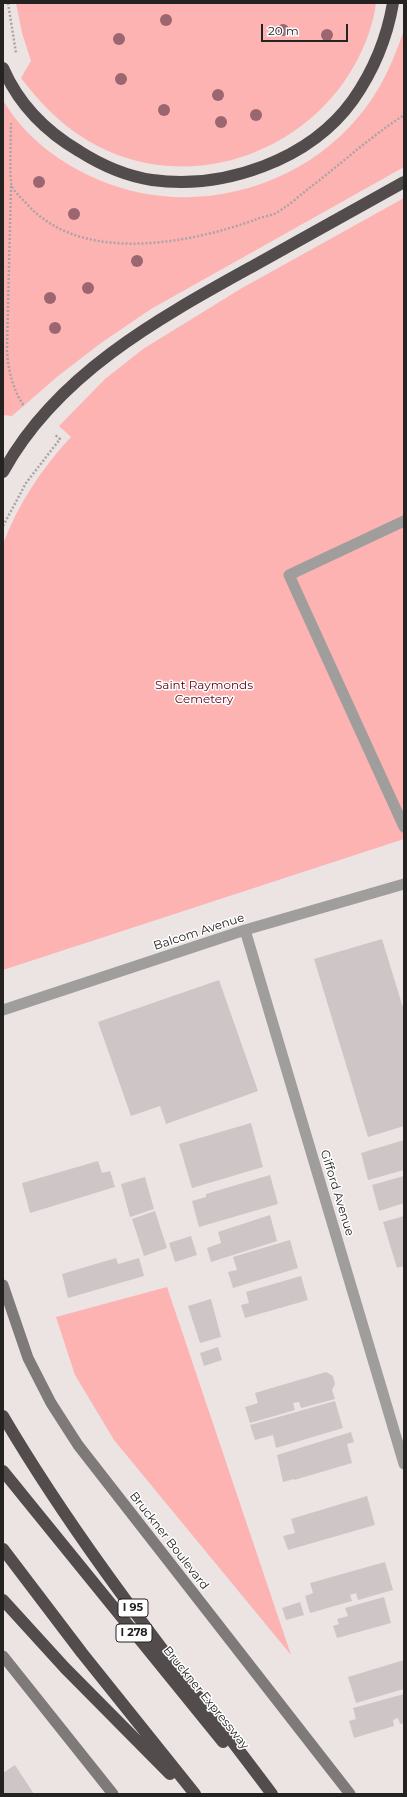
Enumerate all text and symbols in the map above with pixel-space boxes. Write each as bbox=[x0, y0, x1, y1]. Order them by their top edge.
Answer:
scale bar bbox=[263, 16, 350, 42]
text: 20 m bbox=[268, 23, 299, 38]
park label: Saint Raymonds Cemetery bbox=[155, 678, 253, 706]
street label: Balcom Avenue bbox=[152, 911, 246, 953]
street label: Gifford Avenue bbox=[317, 1148, 357, 1238]
street label: Bruckner Boulevard bbox=[126, 1489, 212, 1593]
road number: I 95 bbox=[118, 1599, 148, 1617]
road number: I 278 bbox=[116, 1624, 152, 1642]
street label: Bruckner Expressway bbox=[160, 1644, 252, 1752]

